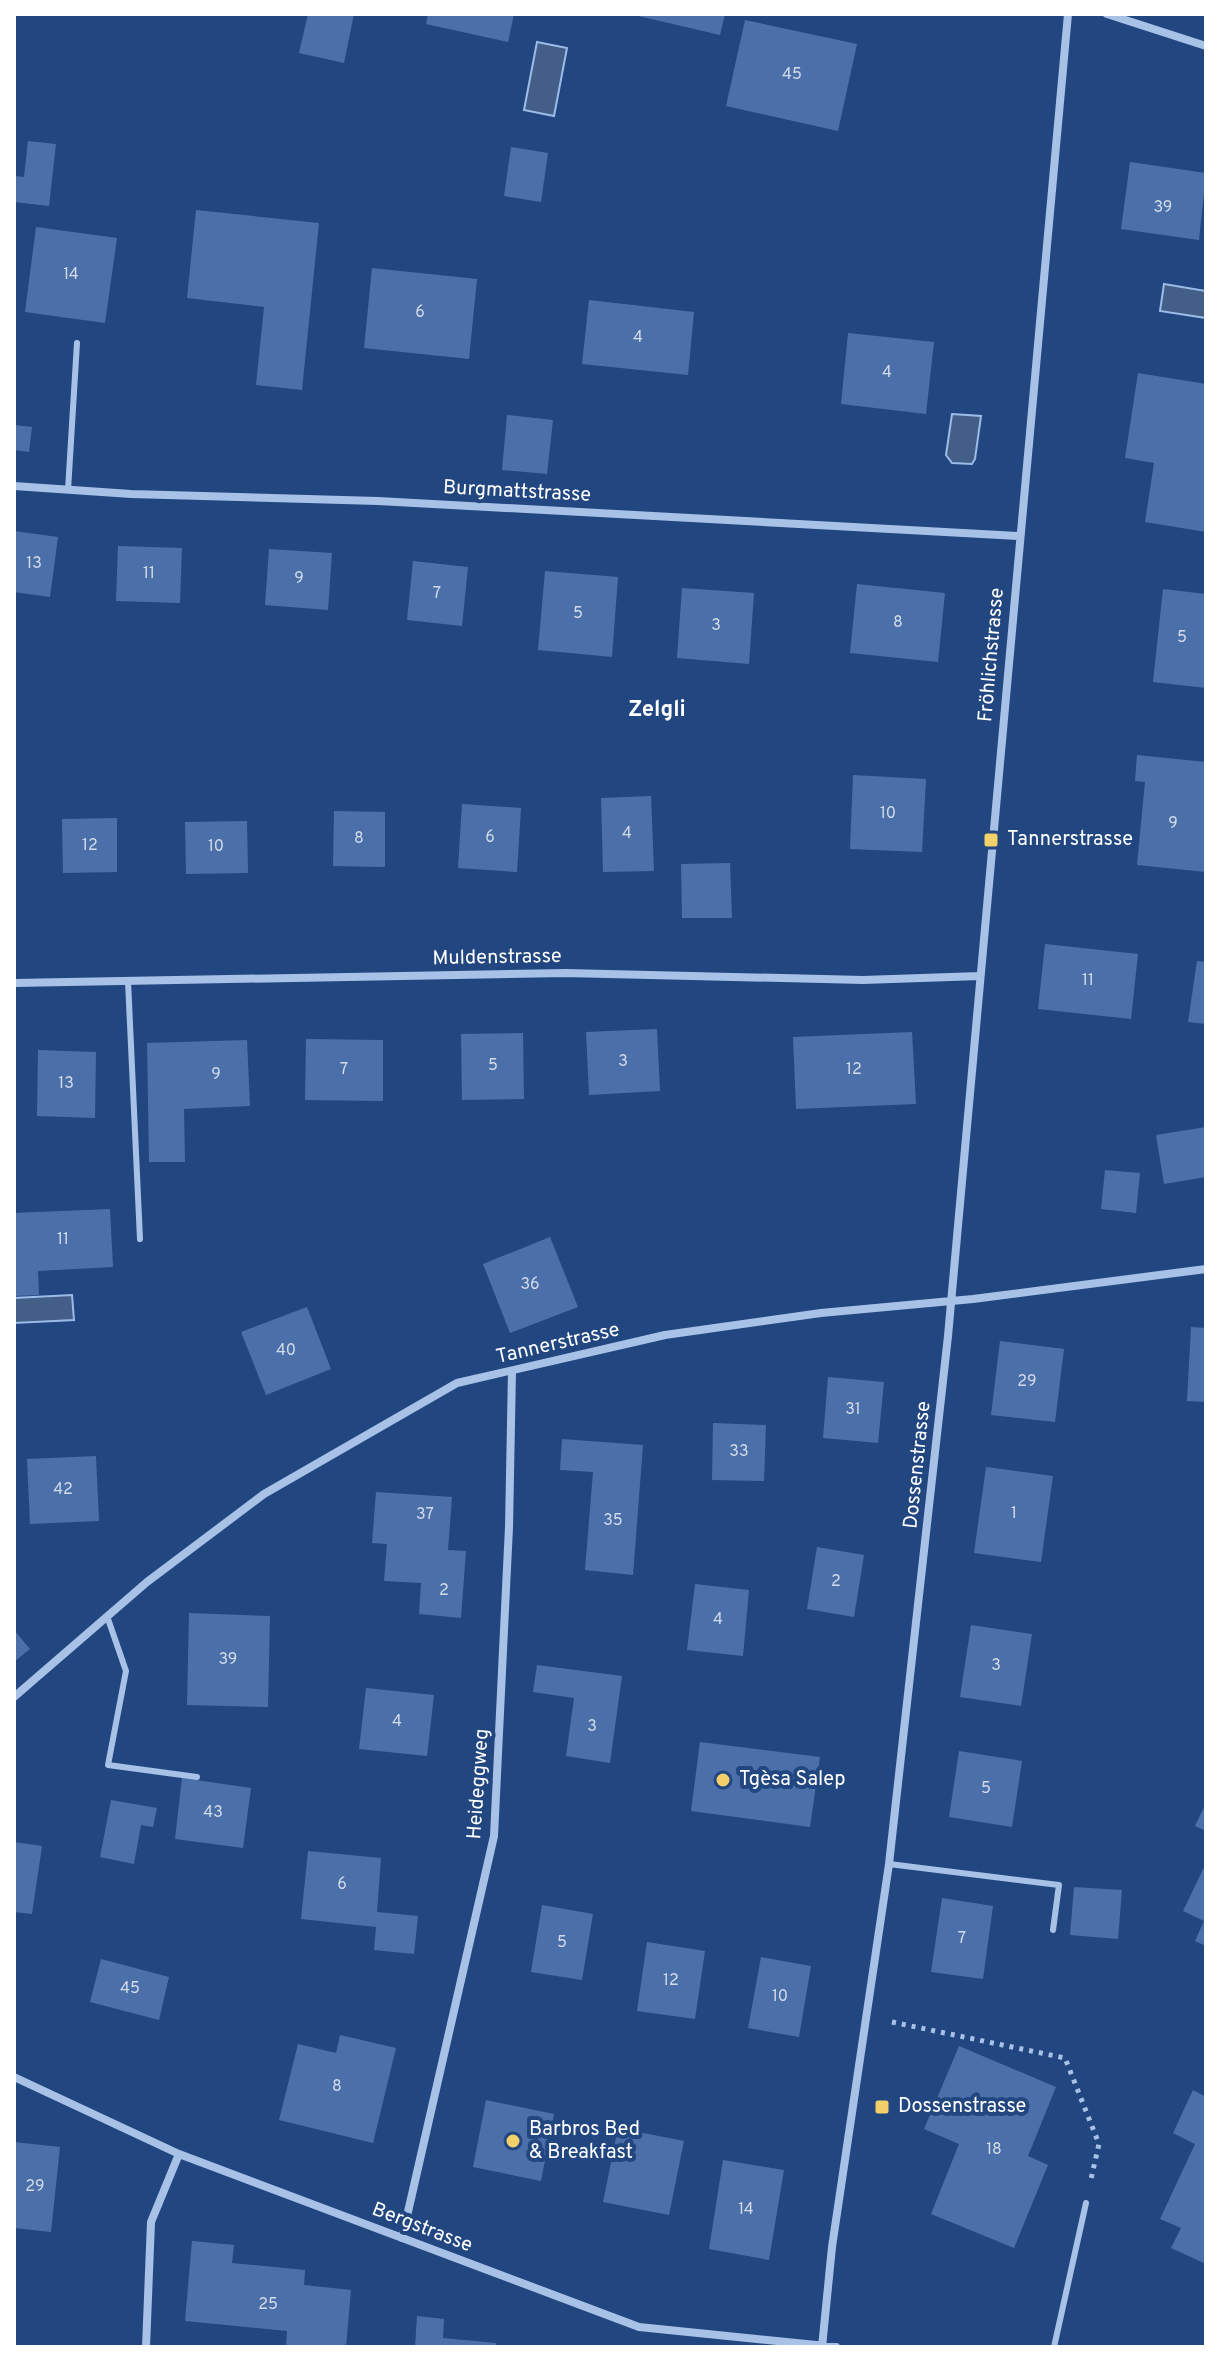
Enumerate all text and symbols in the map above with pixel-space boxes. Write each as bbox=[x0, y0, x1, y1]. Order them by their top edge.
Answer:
house number: 45 bbox=[782, 65, 802, 85]
house number: 39 bbox=[1154, 198, 1172, 218]
house number: 14 bbox=[63, 265, 79, 285]
house number: 6 bbox=[415, 303, 425, 323]
house number: 4 bbox=[633, 328, 643, 348]
house number: 4 bbox=[882, 363, 892, 383]
street label: Burgmattstrasse bbox=[442, 475, 592, 509]
house number: 13 bbox=[26, 554, 42, 574]
house number: 11 bbox=[143, 564, 155, 584]
house number: 9 bbox=[294, 569, 304, 589]
house number: 7 bbox=[433, 584, 441, 604]
street label: Fröhlichstrasse bbox=[973, 587, 1011, 723]
house number: 5 bbox=[573, 604, 583, 624]
house number: 8 bbox=[893, 613, 903, 633]
house number: 3 bbox=[711, 616, 721, 636]
house number: 5 bbox=[1177, 628, 1187, 648]
district label: Zelgli bbox=[628, 697, 686, 724]
house number: 10 bbox=[880, 804, 896, 824]
house number: 9 bbox=[1168, 814, 1178, 834]
house number: 4 bbox=[622, 824, 632, 844]
place label: Tannerstrasse bbox=[1007, 827, 1133, 853]
house number: 6 bbox=[485, 828, 495, 848]
house number: 8 bbox=[354, 829, 364, 849]
marker: Tannerstrasse bbox=[982, 831, 1000, 849]
house number: 12 bbox=[82, 836, 98, 856]
house number: 10 bbox=[208, 837, 224, 857]
street label: Muldenstrasse bbox=[432, 944, 562, 972]
house number: 11 bbox=[1082, 971, 1094, 991]
house number: 3 bbox=[618, 1052, 628, 1072]
house number: 5 bbox=[488, 1056, 498, 1076]
house number: 7 bbox=[340, 1060, 348, 1080]
house number: 12 bbox=[846, 1060, 862, 1080]
house number: 9 bbox=[211, 1065, 221, 1085]
house number: 13 bbox=[58, 1074, 74, 1094]
house number: 11 bbox=[57, 1230, 69, 1250]
house number: 36 bbox=[520, 1275, 540, 1295]
street label: Tannerstrasse bbox=[494, 1317, 622, 1371]
house number: 40 bbox=[276, 1341, 296, 1361]
house number: 29 bbox=[1017, 1372, 1037, 1392]
house number: 31 bbox=[845, 1400, 861, 1420]
street label: Dossenstrasse bbox=[898, 1400, 938, 1530]
house number: 33 bbox=[729, 1442, 749, 1462]
house number: 42 bbox=[53, 1480, 73, 1500]
house number: 1 bbox=[1011, 1504, 1017, 1524]
house number: 37 bbox=[416, 1505, 434, 1525]
house number: 35 bbox=[603, 1511, 623, 1531]
house number: 2 bbox=[831, 1572, 841, 1592]
house number: 2 bbox=[439, 1581, 449, 1601]
house number: 4 bbox=[713, 1610, 723, 1630]
house number: 39 bbox=[219, 1650, 237, 1670]
house number: 3 bbox=[991, 1656, 1001, 1676]
house number: 4 bbox=[392, 1712, 402, 1732]
house number: 3 bbox=[587, 1717, 597, 1737]
street label: Heideggweg bbox=[462, 1728, 496, 1840]
place label: Tgèsa Salep bbox=[739, 1767, 845, 1793]
marker: Tgèsa Salep bbox=[714, 1771, 732, 1789]
house number: 5 bbox=[981, 1779, 991, 1799]
house number: 43 bbox=[203, 1803, 223, 1823]
house number: 6 bbox=[337, 1875, 347, 1895]
house number: 7 bbox=[958, 1929, 966, 1949]
house number: 5 bbox=[557, 1933, 567, 1953]
house number: 12 bbox=[663, 1971, 679, 1991]
house number: 45 bbox=[120, 1979, 140, 1999]
house number: 10 bbox=[772, 1987, 788, 2007]
house number: 8 bbox=[332, 2077, 342, 2097]
place label: Dossenstrasse bbox=[898, 2094, 1026, 2120]
marker: Dossenstrasse bbox=[873, 2098, 891, 2116]
place label: Barbros Bed & Breakfast bbox=[529, 2117, 640, 2166]
marker: Barbros Bed & Breakfast bbox=[504, 2132, 522, 2150]
house number: 18 bbox=[986, 2140, 1002, 2160]
house number: 29 bbox=[25, 2177, 45, 2197]
street label: Bergstrasse bbox=[368, 2197, 476, 2259]
house number: 14 bbox=[738, 2200, 754, 2220]
house number: 25 bbox=[258, 2295, 278, 2315]

